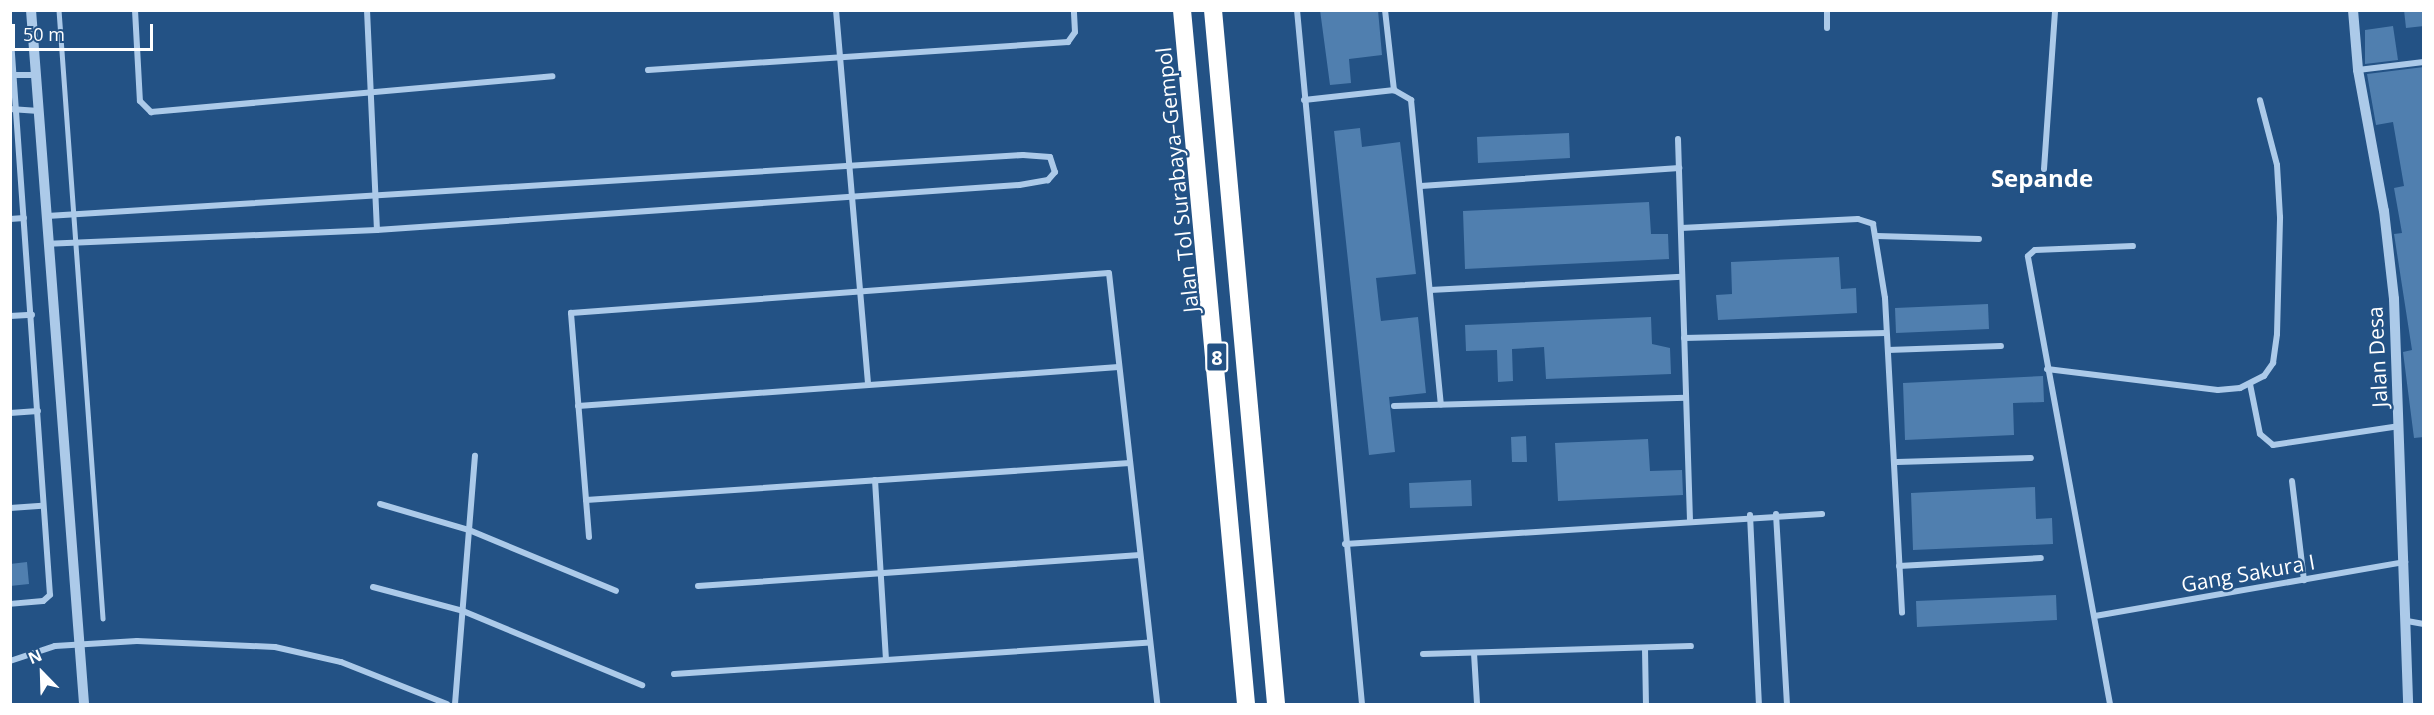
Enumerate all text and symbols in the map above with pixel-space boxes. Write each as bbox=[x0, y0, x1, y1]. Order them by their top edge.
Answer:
scale bar bbox=[15, 12, 156, 50]
text: 50 m bbox=[23, 22, 65, 46]
street label: Jalan Tol Surabaya–Gempol bbox=[1151, 46, 1203, 314]
district label: Sepande bbox=[1991, 164, 2093, 192]
street label: Jalan Desa bbox=[2362, 306, 2392, 408]
road number: 8 bbox=[1205, 340, 1229, 374]
street label: Gang Sakura I bbox=[2179, 549, 2317, 597]
north arrow bbox=[12, 643, 72, 703]
text: N bbox=[25, 644, 45, 669]

